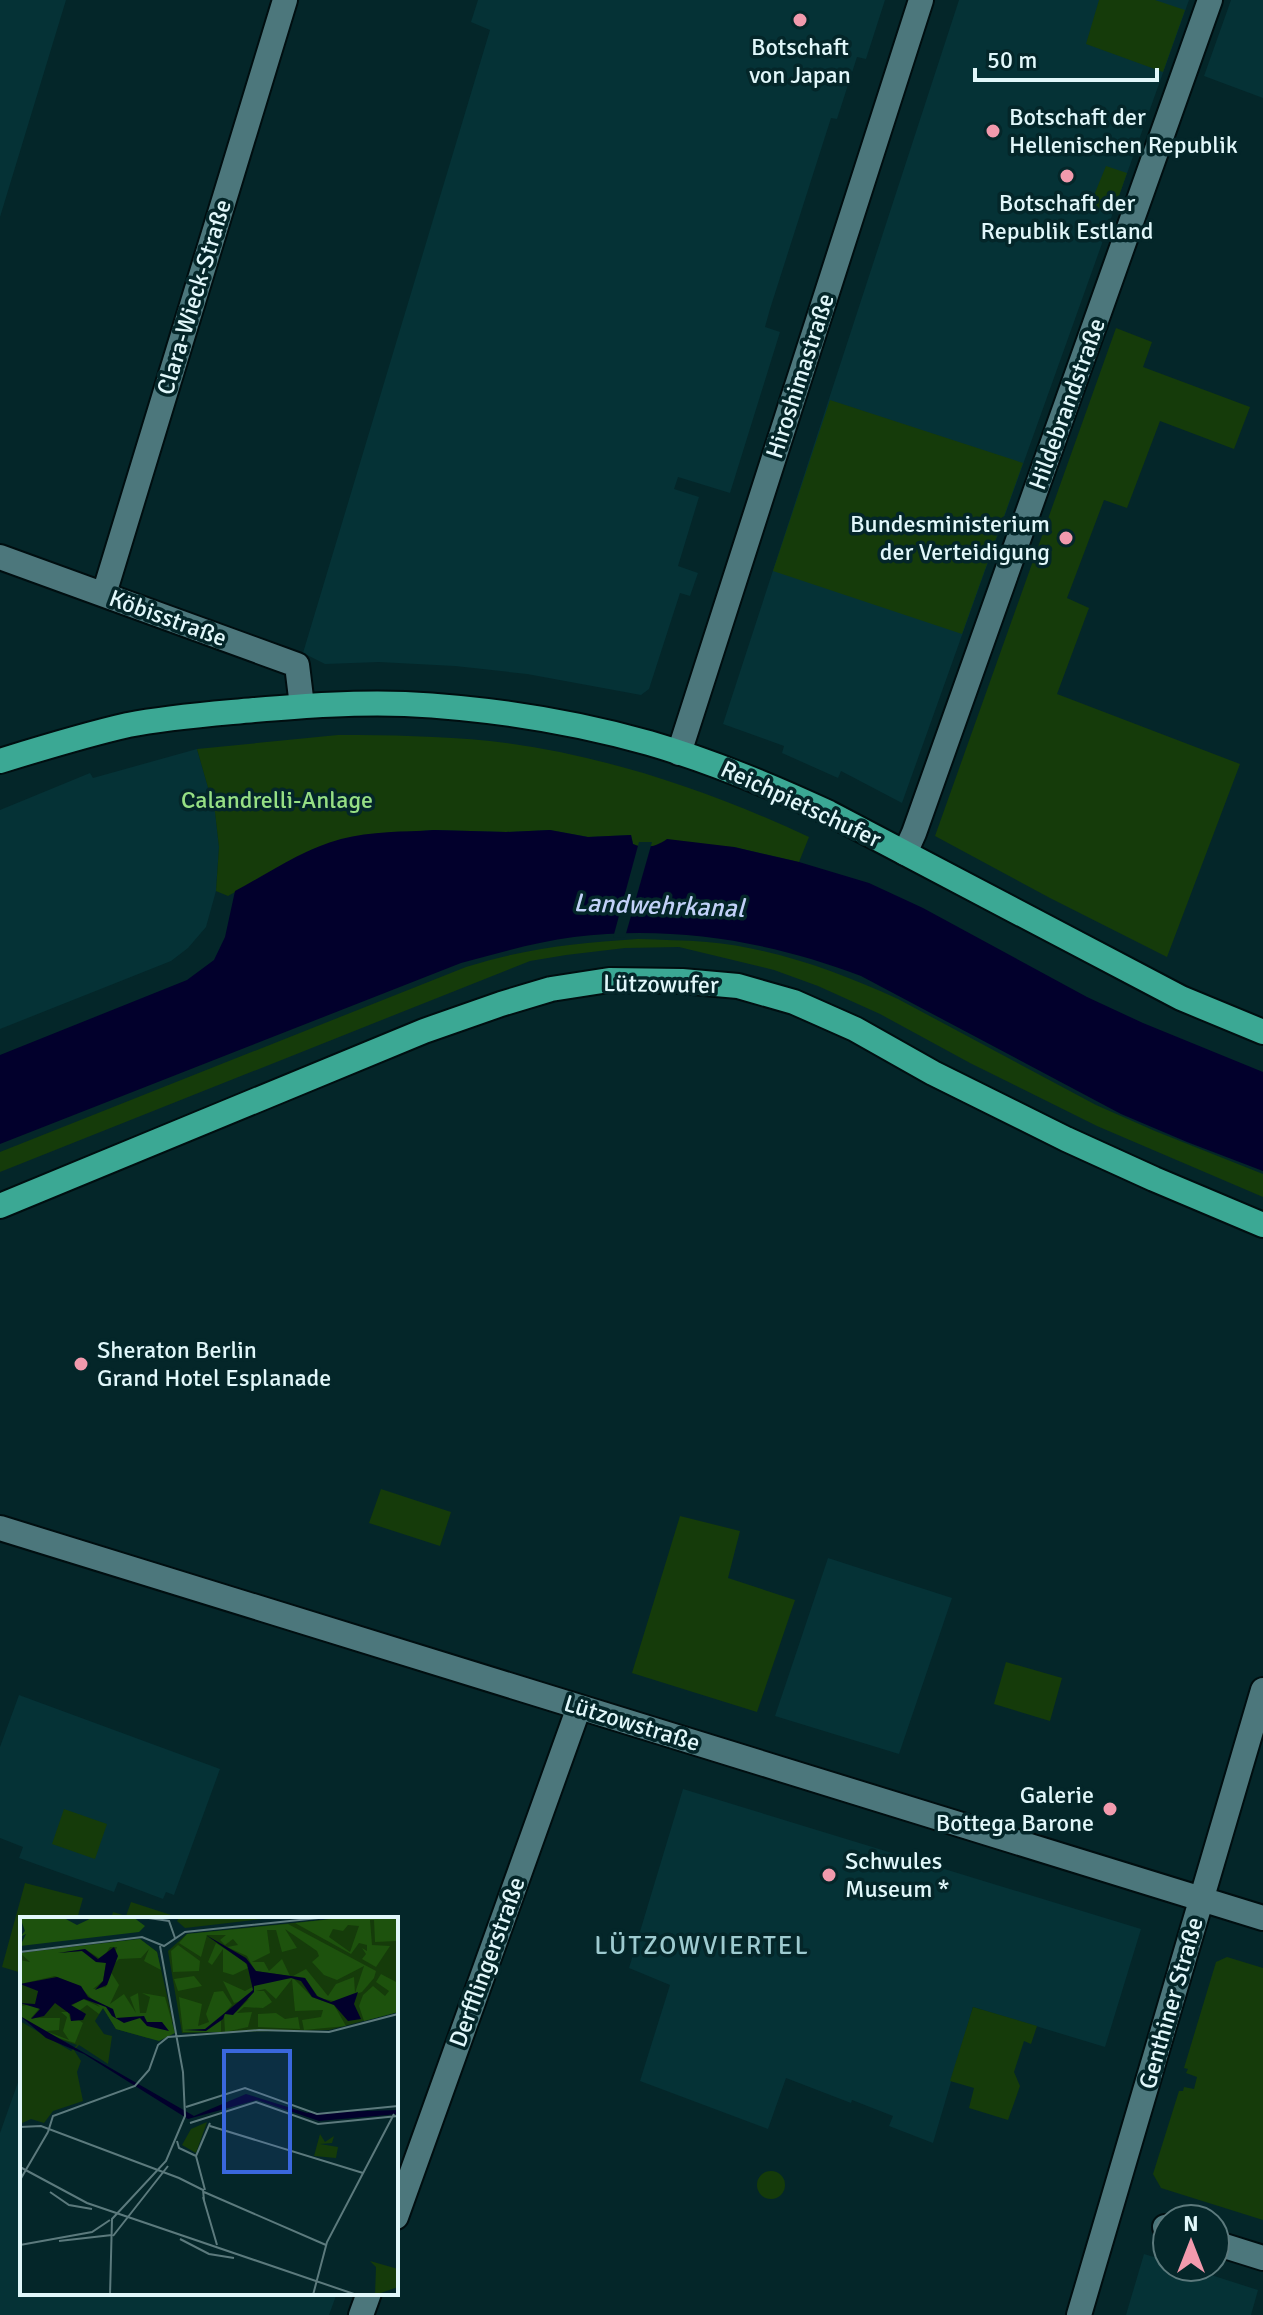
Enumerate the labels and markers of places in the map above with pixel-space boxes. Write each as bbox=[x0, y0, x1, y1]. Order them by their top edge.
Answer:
marker: Botschaft von Japan bbox=[791, 11, 809, 29]
place label: Botschaft von Japan bbox=[749, 32, 851, 90]
place label: Botschaft der Hellenischen Republik bbox=[1009, 102, 1238, 160]
marker: Botschaft der Hellenischen Republik bbox=[984, 122, 1002, 140]
marker: Botschaft der Republik Estland bbox=[1058, 167, 1076, 185]
place label: Botschaft der Republik Estland bbox=[981, 188, 1153, 246]
place label: Bundesministerium der Verteidigung bbox=[850, 509, 1050, 567]
marker: Bundesministerium der Verteidigung bbox=[1057, 529, 1075, 547]
place label: Sheraton Berlin Grand Hotel Esplanade bbox=[97, 1335, 331, 1393]
marker: Sheraton Berlin Grand Hotel Esplanade bbox=[72, 1355, 90, 1373]
place label: Galerie Bottega Barone bbox=[936, 1780, 1094, 1838]
marker: Galerie Bottega Barone bbox=[1101, 1800, 1119, 1818]
place label: Schwules Museum * bbox=[845, 1846, 950, 1904]
marker: Schwules Museum * bbox=[820, 1866, 838, 1884]

